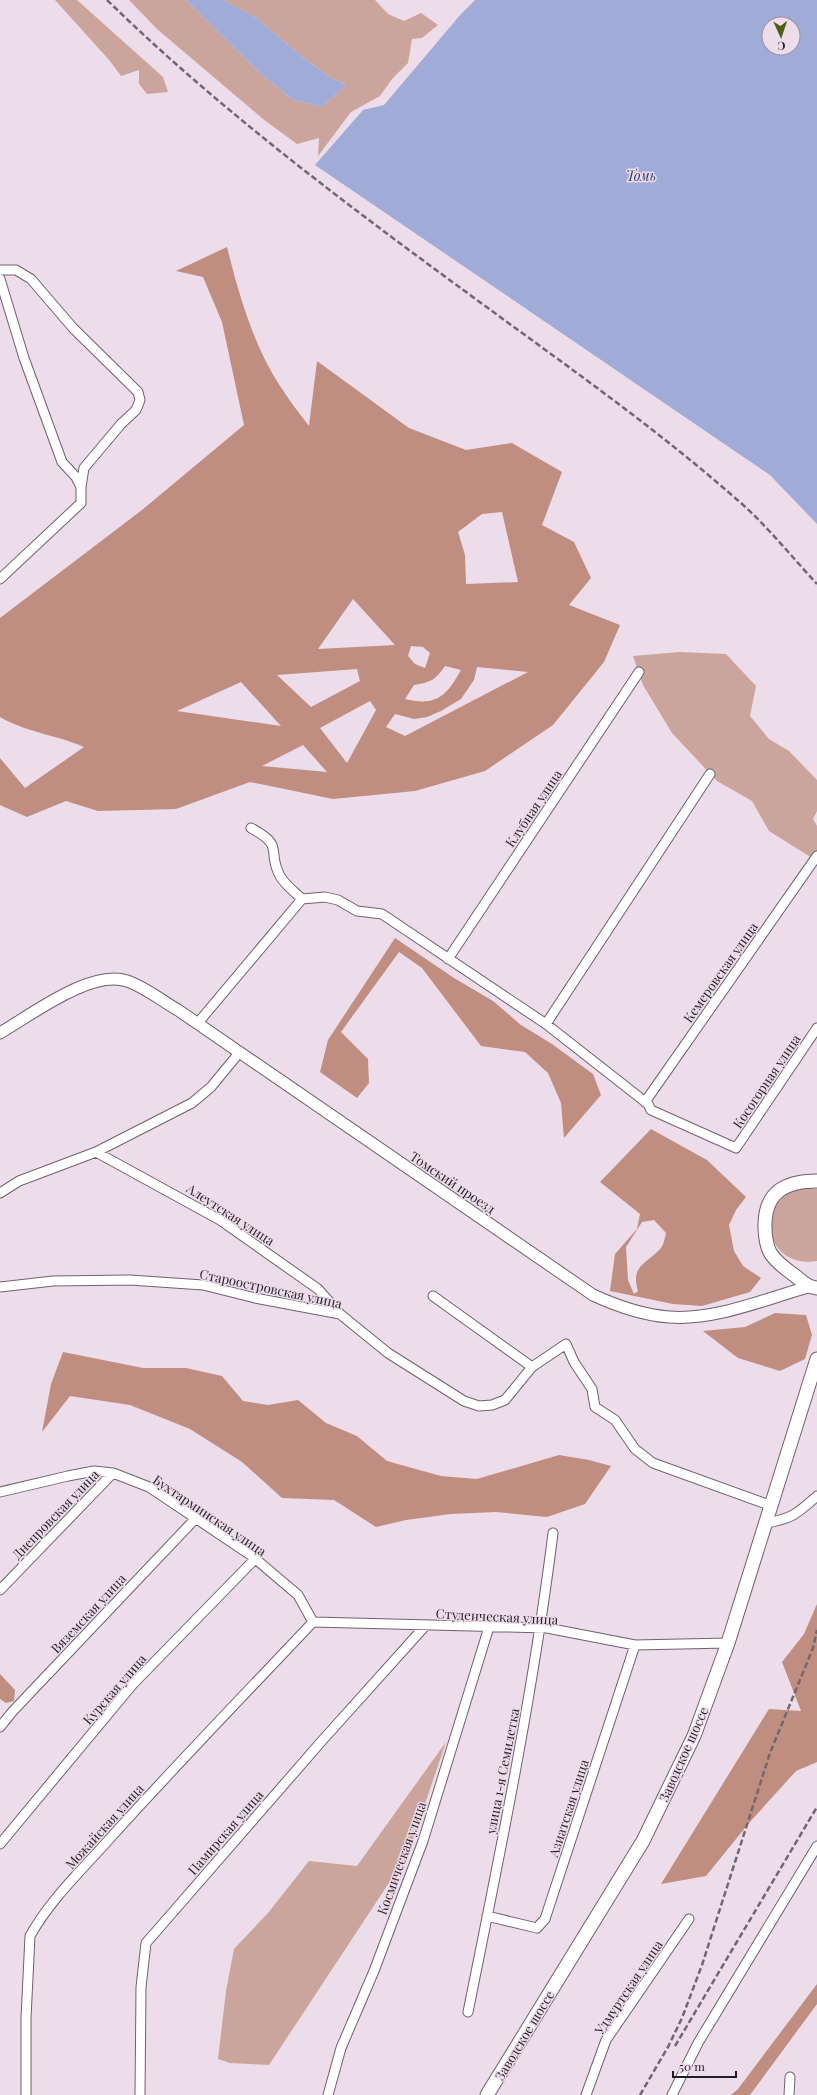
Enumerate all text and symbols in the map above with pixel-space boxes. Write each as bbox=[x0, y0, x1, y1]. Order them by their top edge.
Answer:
north arrow bbox=[761, 16, 801, 56]
text: С bbox=[777, 39, 786, 54]
water label: Томь bbox=[626, 166, 656, 185]
street label: Клубная улица bbox=[501, 766, 565, 850]
street label: Кемеровская улица bbox=[679, 918, 761, 1025]
street label: Косогорная улица bbox=[728, 1030, 804, 1131]
street label: Томский проезд bbox=[407, 1147, 499, 1217]
street label: Алеутская улица bbox=[183, 1179, 279, 1249]
street label: Староостровская улица bbox=[198, 1265, 344, 1312]
street label: Днепровская улица bbox=[8, 1465, 102, 1562]
street label: Бухтарминская улица bbox=[150, 1471, 270, 1560]
street label: Вяземская улица bbox=[47, 1569, 129, 1656]
street label: Студенческая улица bbox=[435, 1604, 559, 1628]
street label: Курская улица bbox=[79, 1650, 150, 1728]
street label: Заводское шоссе bbox=[655, 1704, 712, 1804]
street label: улица 1-я Семилетка bbox=[481, 1706, 523, 1836]
street label: Азиатская улица bbox=[544, 1757, 592, 1860]
street label: Можайская улица bbox=[61, 1779, 147, 1872]
street label: Памирская улица bbox=[184, 1786, 267, 1878]
street label: Космическая улица bbox=[373, 1799, 430, 1917]
street label: Удмуртская улица bbox=[590, 1936, 666, 2038]
street label: Заводское шоссе bbox=[491, 1987, 558, 2083]
scale bar bbox=[673, 2053, 736, 2079]
text: 50 m bbox=[679, 2058, 705, 2074]

